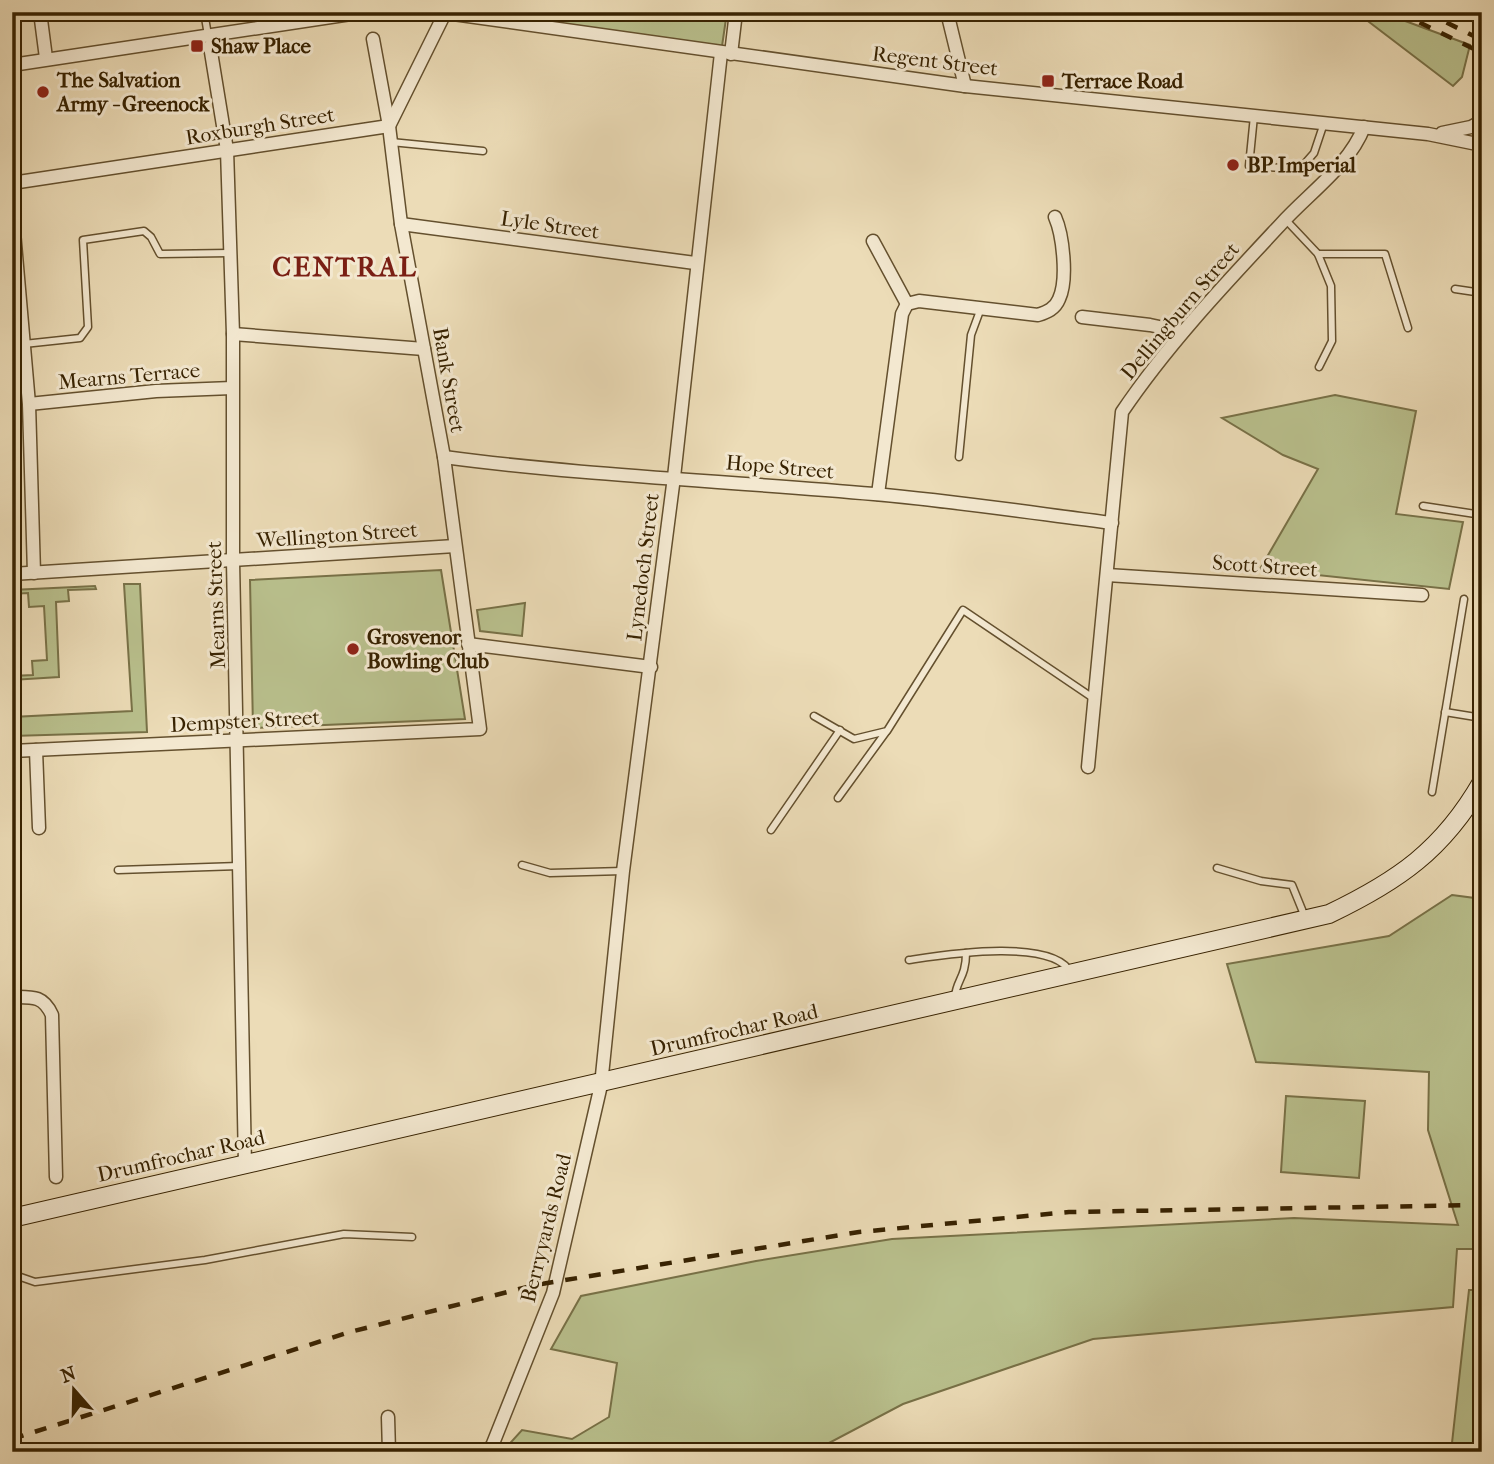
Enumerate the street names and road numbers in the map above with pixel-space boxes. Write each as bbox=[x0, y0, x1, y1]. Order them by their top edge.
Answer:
street label: Regent Street bbox=[871, 41, 1000, 81]
street label: Roxburgh Street bbox=[184, 102, 337, 150]
street label: Lyle Street bbox=[499, 206, 601, 244]
street label: Dellingburn Street bbox=[1116, 237, 1245, 384]
street label: Bank Street bbox=[428, 326, 470, 435]
street label: Mearns Terrace bbox=[57, 358, 201, 394]
street label: Hope Street bbox=[725, 450, 836, 484]
street label: Lynedoch Street bbox=[622, 491, 664, 642]
street label: Wellington Street bbox=[255, 517, 419, 553]
street label: Mearns Street bbox=[202, 540, 230, 669]
street label: Scott Street bbox=[1212, 550, 1319, 582]
street label: Dempster Street bbox=[170, 705, 321, 737]
street label: Drumfrochar Road bbox=[648, 999, 821, 1061]
street label: Drumfrochar Road bbox=[95, 1125, 268, 1187]
street label: Berryyards Road bbox=[516, 1150, 576, 1305]

